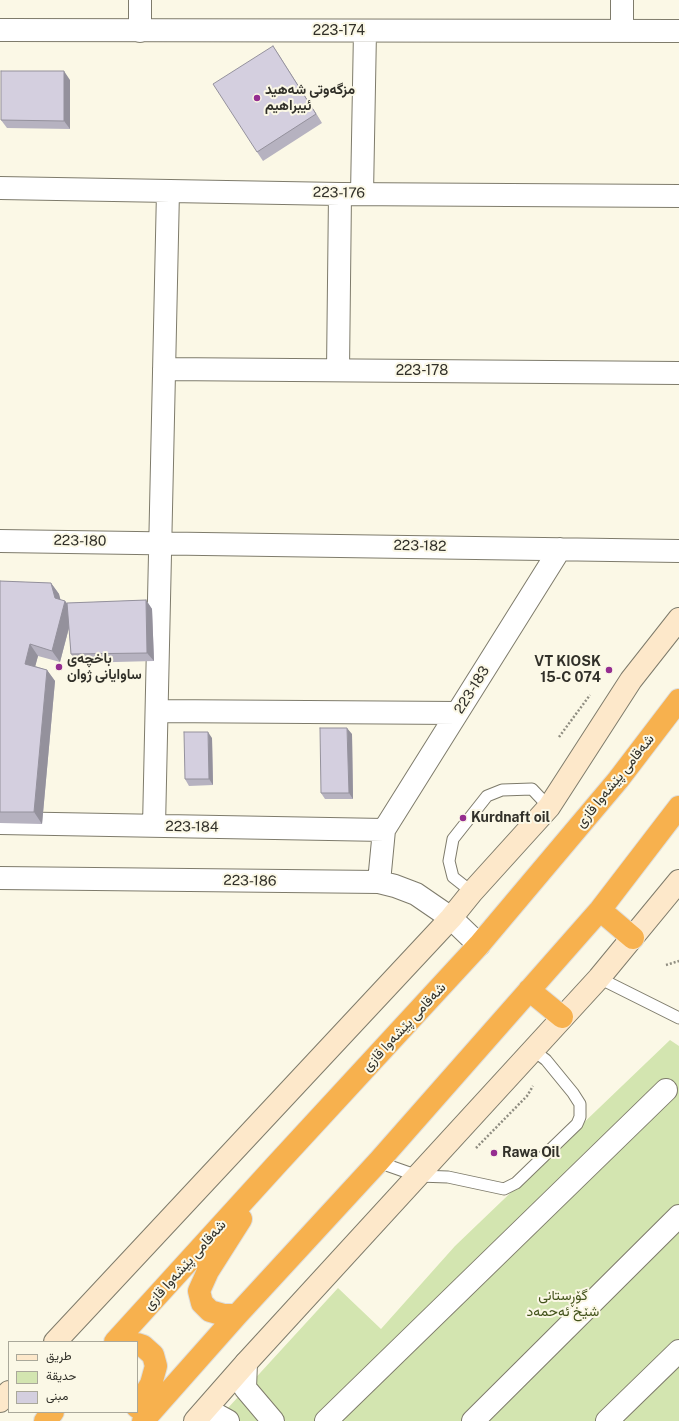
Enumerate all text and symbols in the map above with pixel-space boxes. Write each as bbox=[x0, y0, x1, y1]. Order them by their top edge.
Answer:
street label: 223-174 bbox=[313, 23, 365, 39]
place label: مزگەوتی شەهید ئیبراهیم bbox=[265, 82, 355, 114]
marker: مزگەوتی شەهید ئیبراهیم bbox=[252, 93, 262, 103]
street label: 223-176 bbox=[313, 184, 365, 202]
street label: 223-178 bbox=[396, 363, 448, 379]
street label: 223-180 bbox=[53, 532, 107, 550]
street label: 223-182 bbox=[393, 537, 447, 555]
place label: باخچەی ساوایانی ژوان bbox=[67, 651, 142, 684]
place label: VT KIOSK 15-C 074 bbox=[534, 654, 601, 686]
marker: باخچەی ساوایانی ژوان bbox=[54, 662, 64, 672]
street label: 223-183 bbox=[451, 663, 493, 717]
marker: VT KIOSK 15-C 074 bbox=[604, 665, 614, 675]
street label: شەقامی پێشەوا قازی bbox=[572, 731, 658, 831]
place label: Kurdnaft oil bbox=[471, 810, 550, 826]
marker: Kurdnaft oil bbox=[458, 813, 468, 823]
street label: 223-184 bbox=[165, 818, 219, 836]
street label: 223-186 bbox=[223, 872, 277, 890]
street label: شەقامی پێشەوا قازی bbox=[359, 979, 449, 1075]
place label: Rawa Oil bbox=[502, 1145, 560, 1161]
marker: Rawa Oil bbox=[489, 1148, 499, 1158]
street label: شەقامی پێشەوا قازی bbox=[140, 1217, 230, 1313]
park label: گۆڕستانی شێخ ئەحمەد bbox=[527, 1288, 599, 1320]
legend bbox=[8, 1341, 138, 1413]
text: طريق bbox=[46, 1349, 71, 1363]
text: حديقة bbox=[46, 1369, 76, 1383]
text: مبنى bbox=[46, 1389, 68, 1403]

